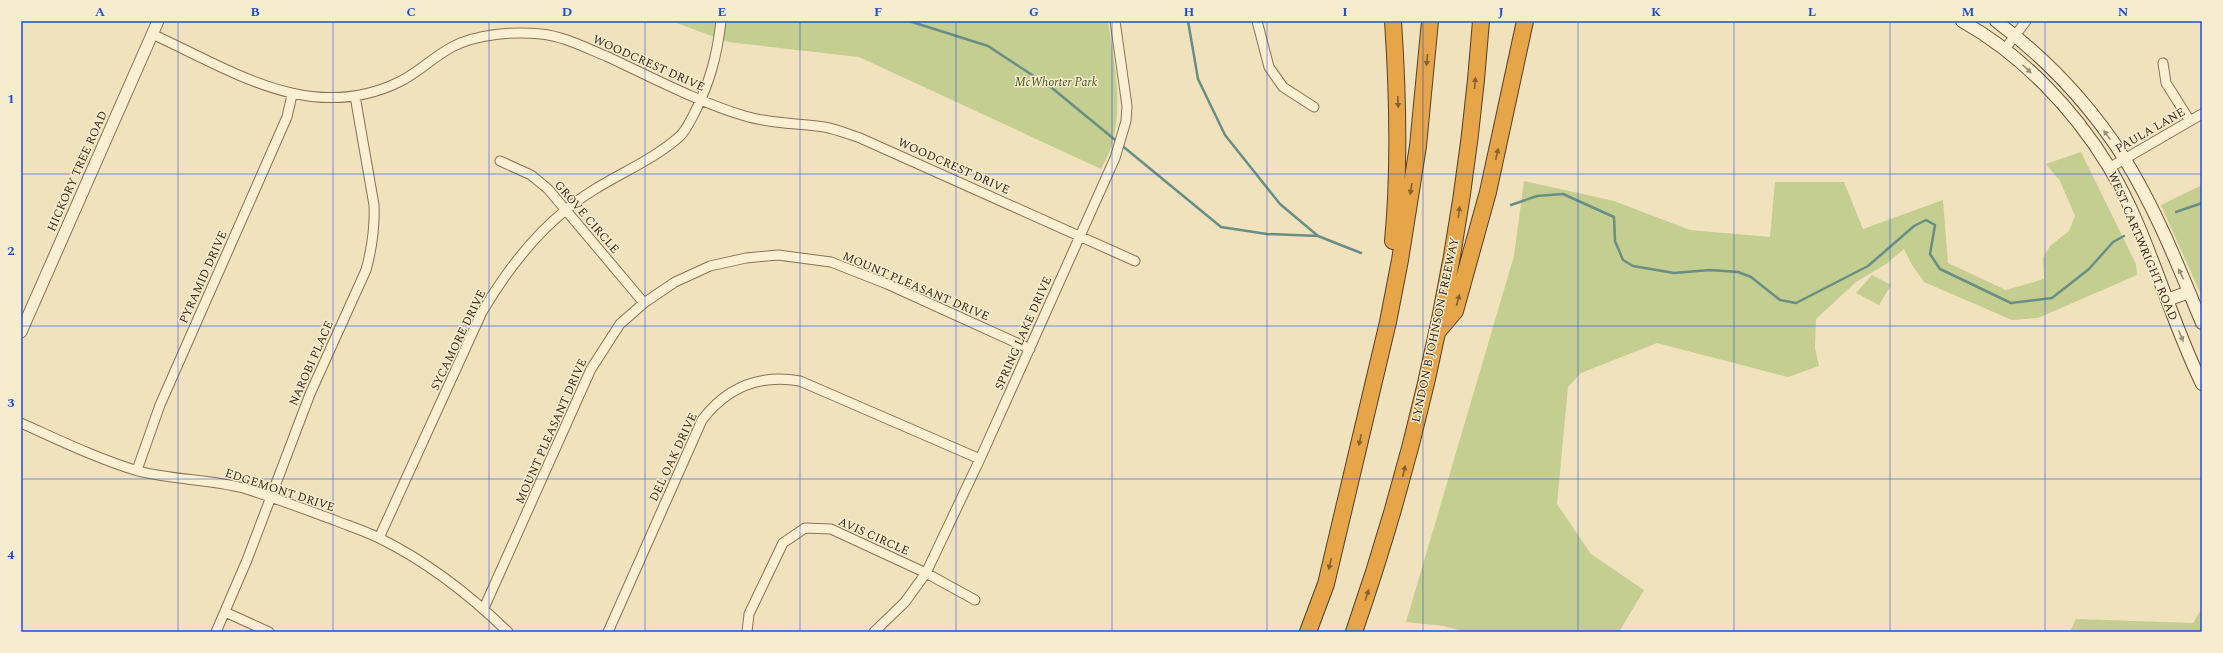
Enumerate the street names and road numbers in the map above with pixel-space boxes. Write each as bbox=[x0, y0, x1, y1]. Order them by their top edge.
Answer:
street label: WOODCREST DRIVE bbox=[590, 30, 708, 97]
street label: PAULA LANE bbox=[2112, 103, 2189, 158]
street label: HICKORY TREE ROAD bbox=[42, 108, 113, 235]
street label: WOODCREST DRIVE bbox=[895, 133, 1013, 200]
street label: WEST CARTWRIGHT ROAD bbox=[2102, 169, 2183, 324]
street label: GROVE CIRCLE bbox=[549, 177, 624, 258]
street label: PYRAMID DRIVE bbox=[174, 228, 232, 327]
street label: LYNDON B JOHNSON FREEWAY bbox=[1407, 236, 1464, 424]
street label: MOUNT PLEASANT DRIVE bbox=[839, 247, 992, 326]
street label: SPRING LAKE DRIVE bbox=[990, 273, 1057, 393]
street label: SYCAMORE DRIVE bbox=[426, 286, 491, 394]
street label: NAROBI PLACE bbox=[284, 317, 339, 409]
street label: MOUNT PLEASANT DRIVE bbox=[511, 355, 592, 507]
street label: DEL OAK DRIVE bbox=[644, 410, 702, 505]
street label: EDGEMONT DRIVE bbox=[222, 464, 337, 517]
street label: AVIS CIRCLE bbox=[835, 512, 913, 561]

